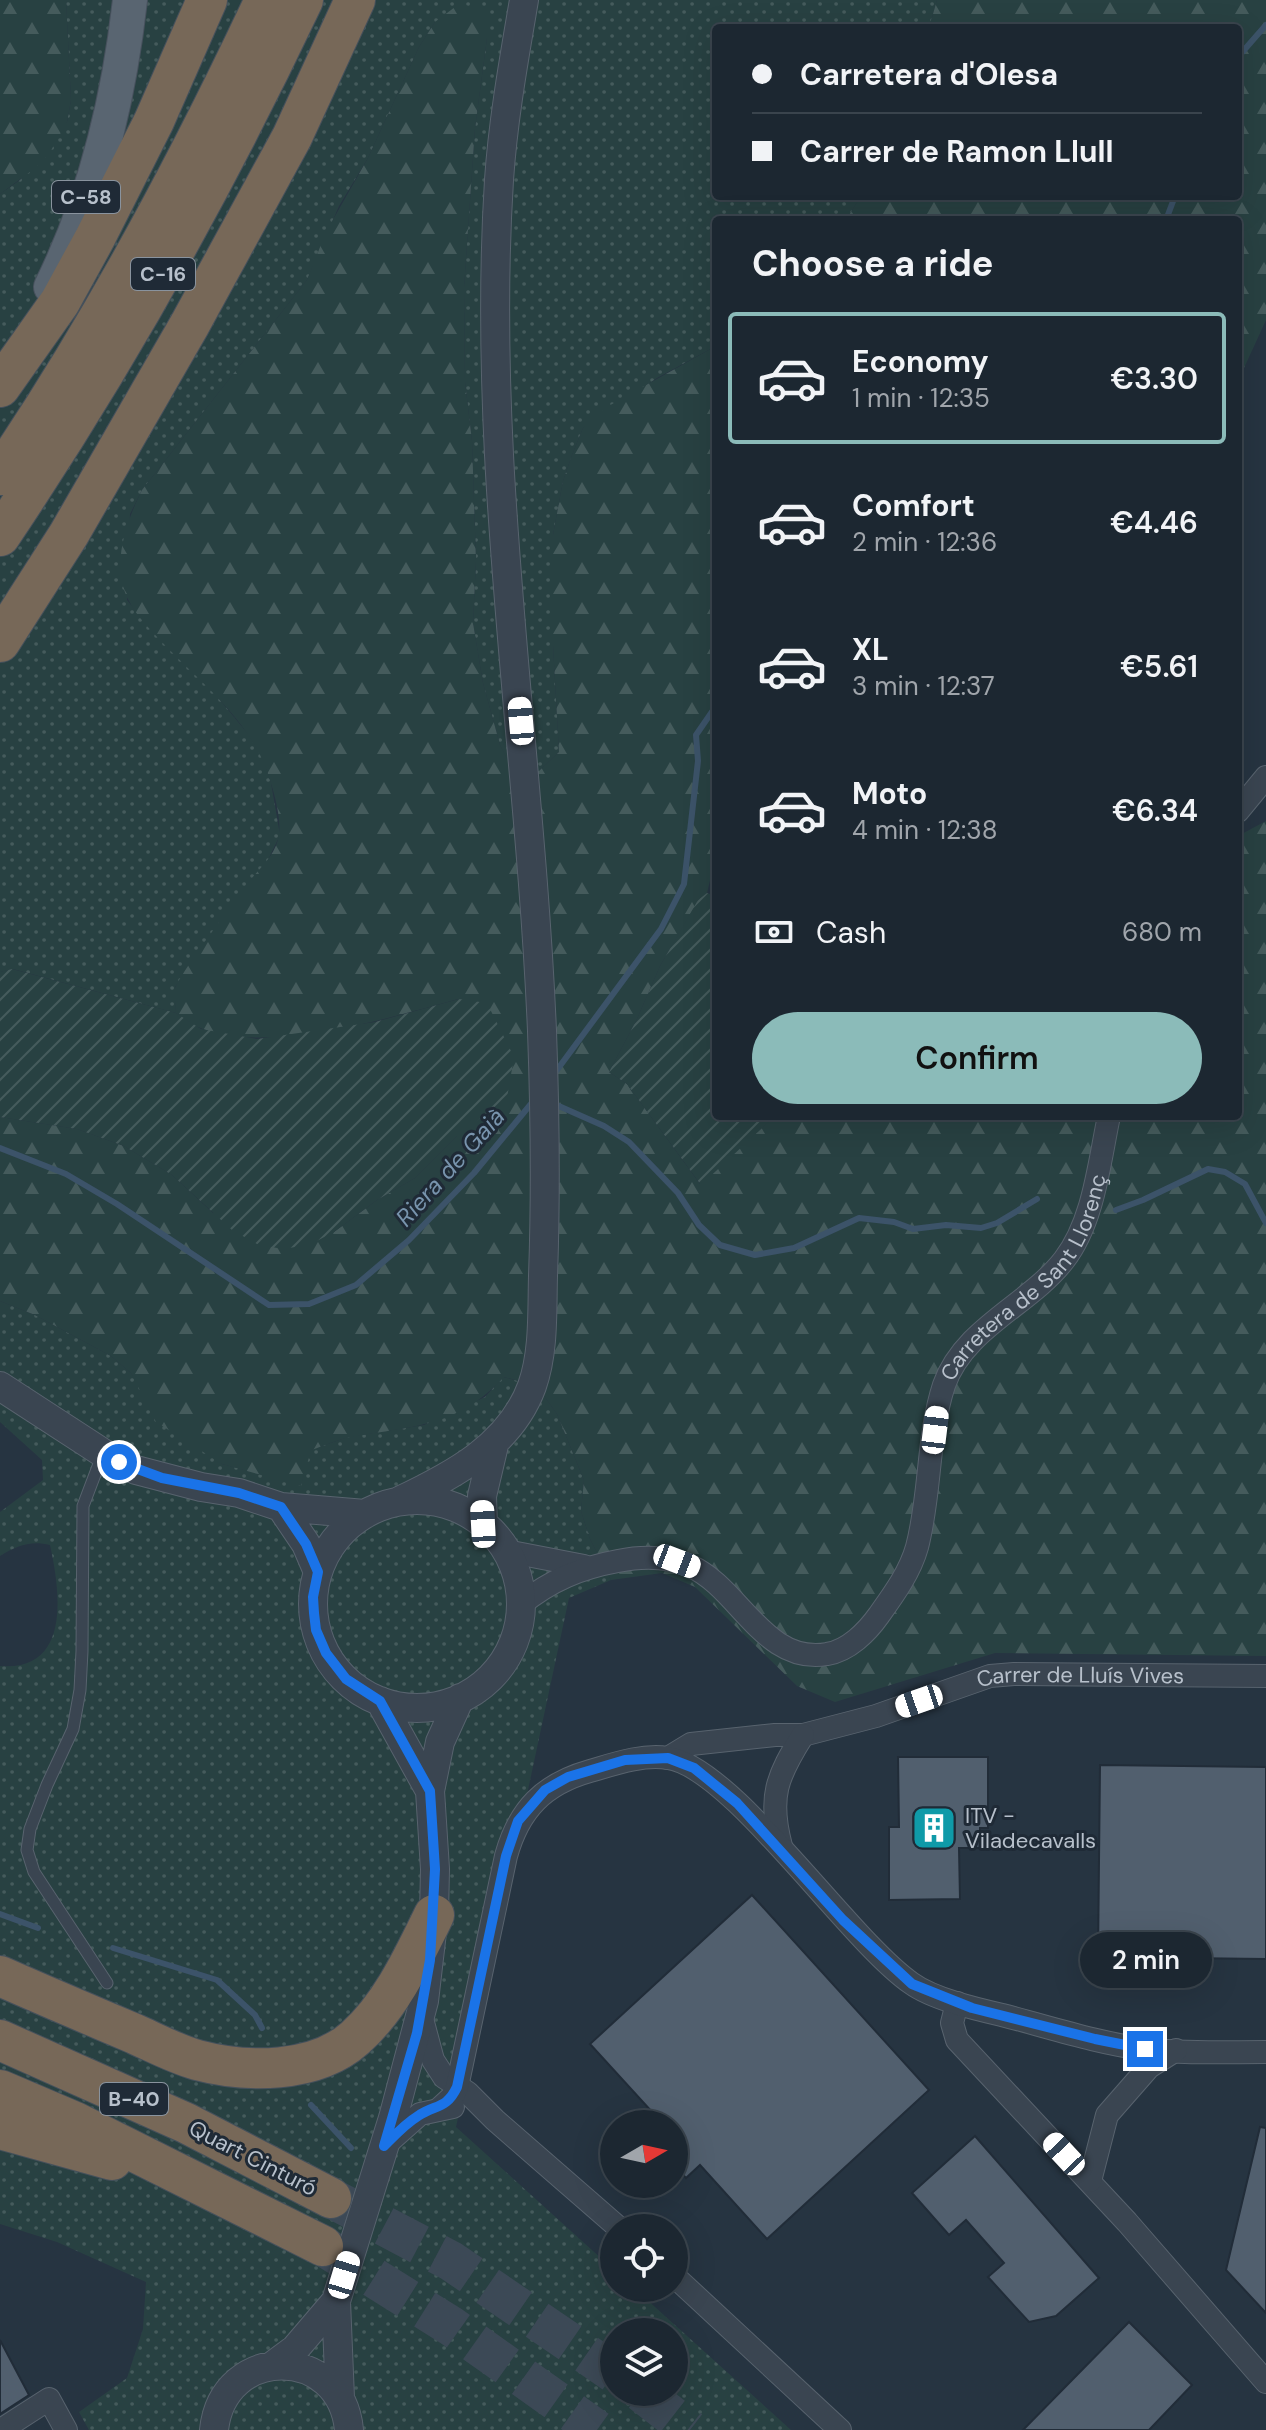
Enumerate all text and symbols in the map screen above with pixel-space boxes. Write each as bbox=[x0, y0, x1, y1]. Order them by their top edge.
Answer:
text: Carretera d'Olesa bbox=[800, 55, 1058, 94]
text: Carrer de Ramon Llull bbox=[800, 132, 1113, 171]
road number: C-58 bbox=[52, 181, 120, 213]
text: Choose a ride bbox=[752, 240, 993, 287]
road number: C-16 bbox=[131, 258, 195, 290]
icon: car bbox=[756, 342, 828, 414]
text: Economy bbox=[852, 342, 989, 381]
text: €3.30 bbox=[1111, 359, 1198, 398]
text: 1 min · 12:35 bbox=[852, 381, 990, 415]
icon: car bbox=[756, 486, 828, 558]
text: Comfort bbox=[852, 486, 975, 525]
text: €4.46 bbox=[1110, 503, 1198, 542]
text: 2 min · 12:36 bbox=[852, 525, 997, 559]
icon: car bbox=[756, 630, 828, 702]
text: XL bbox=[852, 630, 889, 669]
text: €5.61 bbox=[1120, 647, 1198, 686]
text: 3 min · 12:37 bbox=[852, 669, 995, 703]
car bbox=[507, 696, 535, 746]
icon: car bbox=[756, 774, 828, 846]
text: Moto bbox=[852, 774, 927, 813]
text: €6.34 bbox=[1112, 791, 1198, 830]
text: 4 min · 12:38 bbox=[852, 813, 998, 847]
icon: cash bbox=[752, 910, 796, 954]
text: Cash bbox=[816, 913, 886, 952]
text: 680 m bbox=[1122, 915, 1202, 949]
button: Confirm bbox=[752, 1012, 1202, 1104]
water label: Riera de Gaià bbox=[389, 1101, 511, 1233]
street label: Carretera de Sant Llorenç bbox=[933, 1171, 1112, 1385]
car bbox=[920, 1405, 950, 1455]
route start bbox=[101, 1444, 137, 1480]
car bbox=[470, 1499, 496, 1549]
car bbox=[650, 1541, 704, 1581]
street label: Carrer de Lluís Vives bbox=[972, 1659, 1184, 1694]
car bbox=[892, 1682, 946, 1720]
place label: ITV - Viladecavalls bbox=[965, 1801, 1096, 1855]
building icon: ITV - Viladecavalls bbox=[910, 1804, 958, 1852]
callout: 2 min bbox=[1079, 1933, 1211, 1989]
text: 2 min bbox=[1112, 1943, 1180, 1977]
route end bbox=[1127, 2031, 1163, 2067]
road number: B-40 bbox=[100, 2083, 168, 2115]
north arrow bbox=[600, 2110, 688, 2198]
map controls bbox=[600, 2110, 688, 2406]
street label: Quart Cinturó bbox=[184, 2113, 322, 2203]
car bbox=[1039, 2128, 1089, 2180]
button: locate bbox=[600, 2214, 688, 2302]
car bbox=[326, 2249, 362, 2301]
button: layers bbox=[600, 2318, 688, 2406]

